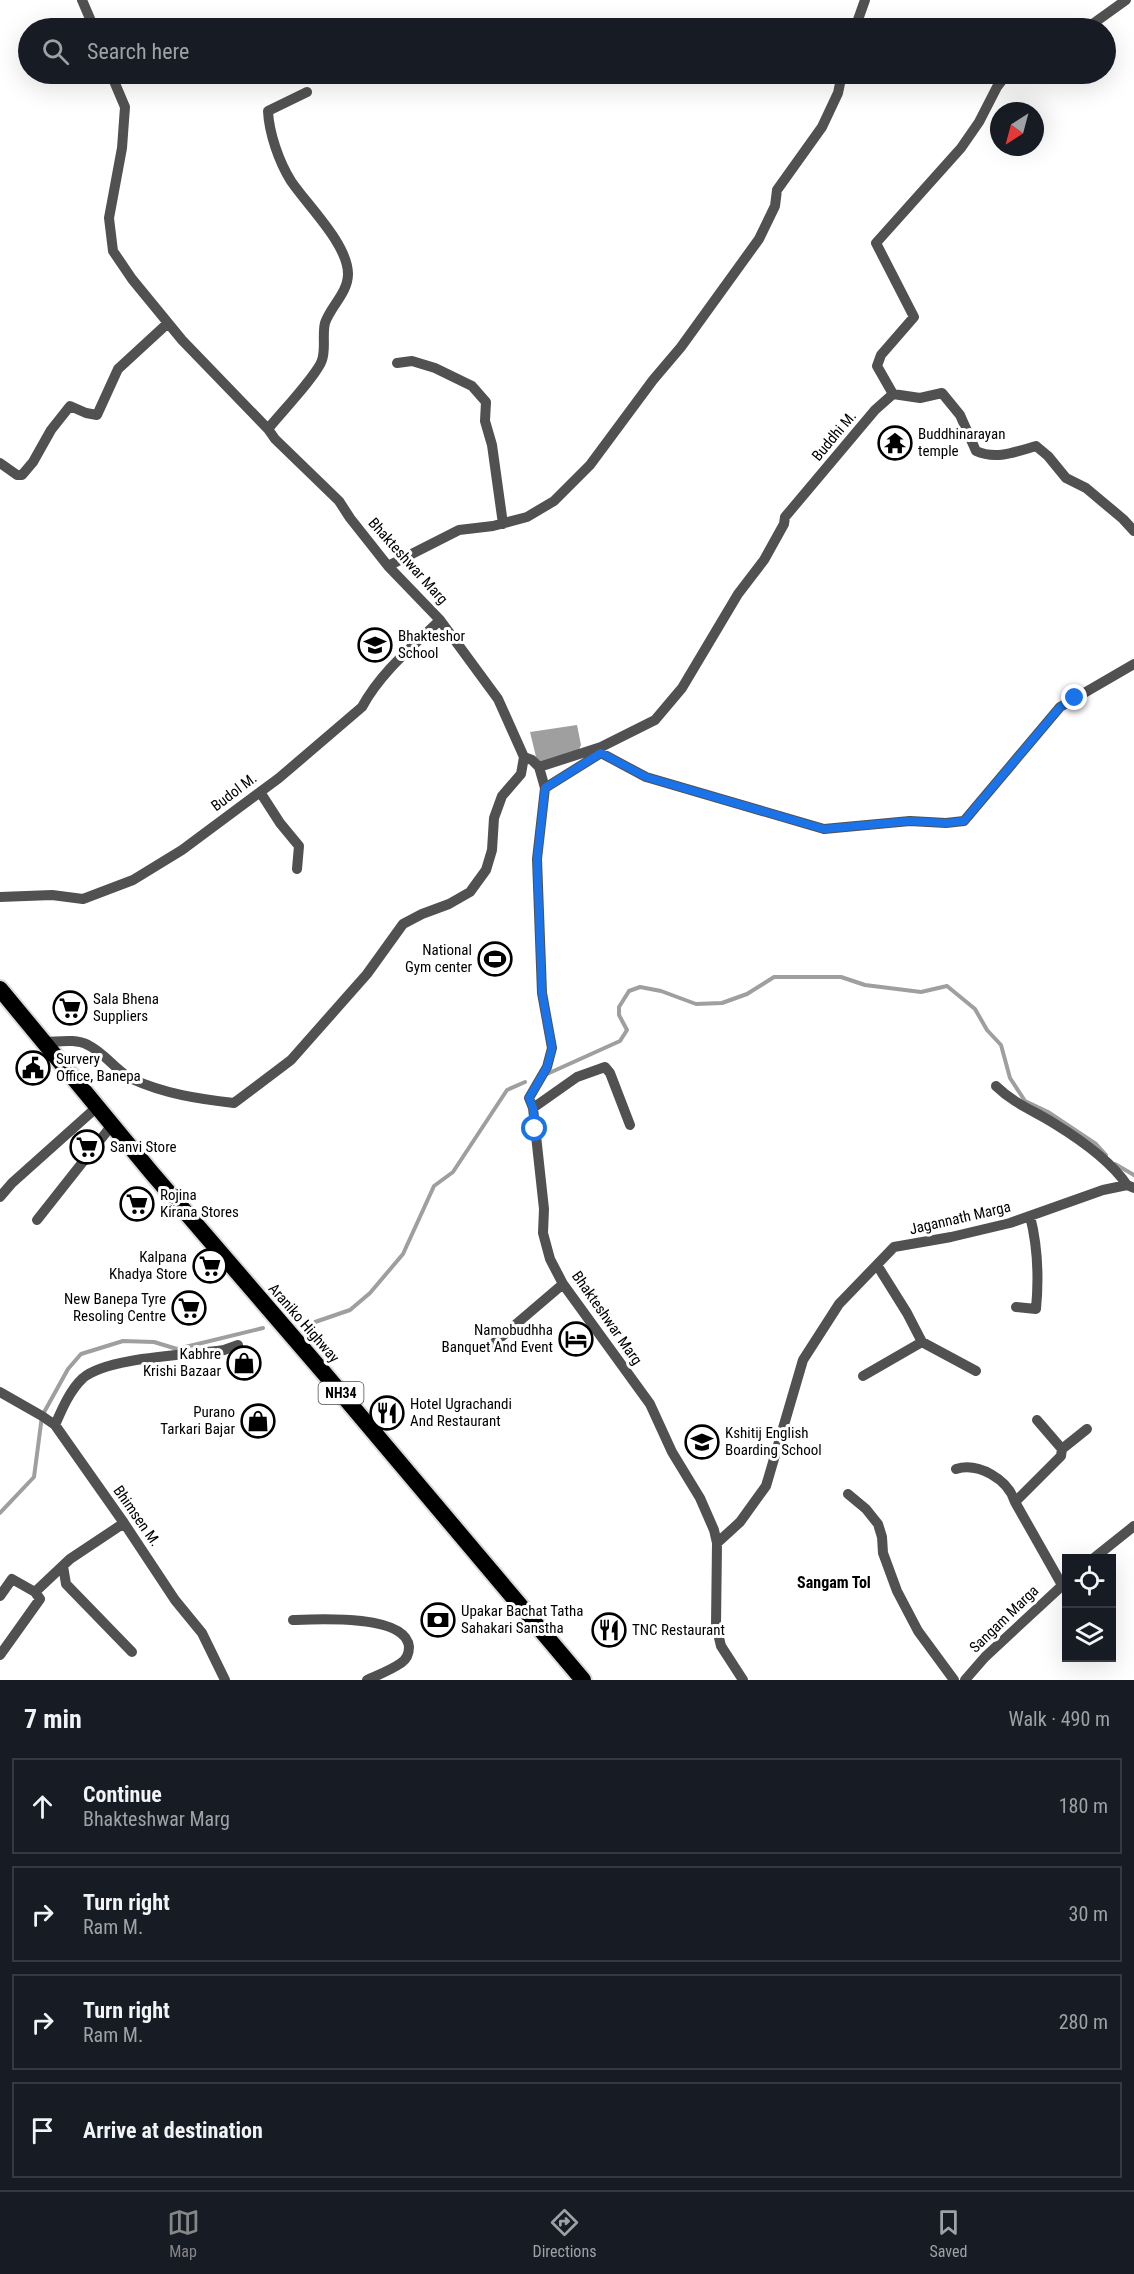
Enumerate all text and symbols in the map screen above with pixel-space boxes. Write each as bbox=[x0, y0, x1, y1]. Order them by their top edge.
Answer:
search box bbox=[18, 18, 1116, 84]
icon: search bbox=[39, 35, 72, 68]
text: Search here bbox=[87, 39, 189, 64]
north arrow bbox=[990, 102, 1044, 156]
street label: Buddhi M. bbox=[808, 407, 860, 465]
temple icon: Buddhinarayan temple bbox=[877, 425, 913, 461]
place label: Buddhinarayan temple bbox=[918, 425, 1005, 460]
street label: Bhakteshwar Marg bbox=[364, 514, 452, 608]
school or university icon: Bhakteshor School bbox=[357, 627, 393, 663]
place label: Bhakteshor School bbox=[398, 627, 465, 662]
route end bbox=[1061, 684, 1087, 710]
street label: Budol M. bbox=[208, 769, 260, 815]
place label: National Gym center bbox=[405, 941, 472, 976]
sports icon: National Gym center bbox=[477, 941, 513, 977]
supermarket icon: Sala Bhena Suppliers bbox=[52, 990, 88, 1026]
place label: Sala Bhena Suppliers bbox=[93, 990, 159, 1025]
public building icon: Survery Office, Banepa bbox=[15, 1050, 51, 1086]
place label: Survery Office, Banepa bbox=[56, 1050, 141, 1085]
route start bbox=[521, 1115, 547, 1141]
supermarket icon: Sanvi Store bbox=[69, 1129, 105, 1165]
place label: Sanvi Store bbox=[110, 1138, 177, 1156]
supermarket icon: Rojina Kirana Stores bbox=[119, 1186, 155, 1222]
place label: Rojina Kirana Stores bbox=[160, 1186, 239, 1221]
street label: Jagannath Marga bbox=[908, 1198, 1012, 1238]
place label: Kalpana Khadya Store bbox=[109, 1248, 187, 1283]
supermarket icon: Kalpana Khadya Store bbox=[192, 1248, 228, 1284]
street label: Bhakteshwar Marg bbox=[568, 1268, 646, 1368]
street label: Araniko Highway bbox=[265, 1280, 343, 1366]
place label: New Banepa Tyre Resoling Centre bbox=[64, 1290, 166, 1325]
supermarket icon: New Banepa Tyre Resoling Centre bbox=[171, 1290, 207, 1326]
place label: Namobudhha Banquet And Event bbox=[442, 1321, 553, 1356]
hotel icon: Namobudhha Banquet And Event bbox=[558, 1321, 594, 1357]
place label: Kabhre Krishi Bazaar bbox=[143, 1345, 221, 1380]
shop icon: Kabhre Krishi Bazaar bbox=[226, 1345, 262, 1381]
road number: NH34 bbox=[318, 1382, 364, 1404]
restaurant icon: Hotel Ugrachandi And Restaurant bbox=[369, 1395, 405, 1431]
place label: Hotel Ugrachandi And Restaurant bbox=[410, 1395, 512, 1430]
place label: Purano Tarkari Bajar bbox=[160, 1403, 235, 1438]
shop icon: Purano Tarkari Bajar bbox=[240, 1403, 276, 1439]
school or university icon: Kshitij English Boarding School bbox=[684, 1424, 720, 1460]
place label: Kshitij English Boarding School bbox=[725, 1424, 822, 1459]
street label: Bhimsen M. bbox=[110, 1482, 164, 1550]
map controls bbox=[1062, 1554, 1116, 1662]
button: locate bbox=[1062, 1554, 1116, 1608]
district label: Sangam Tol bbox=[797, 1573, 871, 1592]
street label: Sangam Marga bbox=[966, 1582, 1042, 1656]
bank icon: Upakar Bachat Tatha Sahakari Sanstha bbox=[420, 1602, 456, 1638]
place label: Upakar Bachat Tatha Sahakari Sanstha bbox=[461, 1602, 583, 1637]
button: layers bbox=[1062, 1608, 1116, 1662]
restaurant icon: TNC Restaurant bbox=[591, 1612, 627, 1648]
place label: TNC Restaurant bbox=[632, 1621, 725, 1639]
text: 7 min bbox=[24, 1704, 82, 1734]
text: Walk · 490 m bbox=[1009, 1707, 1110, 1731]
text: Continue bbox=[83, 1782, 162, 1807]
icon: ahead bbox=[26, 1790, 59, 1823]
text: 180 m bbox=[1059, 1794, 1108, 1818]
text: Bhakteshwar Marg bbox=[83, 1807, 230, 1831]
text: Turn right bbox=[83, 1890, 170, 1915]
icon: right bbox=[26, 1898, 59, 1931]
text: 30 m bbox=[1069, 1902, 1108, 1926]
text: Ram M. bbox=[83, 1915, 143, 1939]
text: Turn right bbox=[83, 1998, 170, 2023]
icon: right bbox=[26, 2006, 59, 2039]
text: 280 m bbox=[1059, 2010, 1108, 2034]
text: Ram M. bbox=[83, 2023, 143, 2047]
icon: arrive bbox=[26, 2114, 59, 2147]
text: Arrive at destination bbox=[83, 2118, 263, 2143]
tab: Map bbox=[167, 2206, 200, 2261]
tab: Directions bbox=[533, 2206, 596, 2261]
tab: Saved bbox=[929, 2206, 967, 2261]

